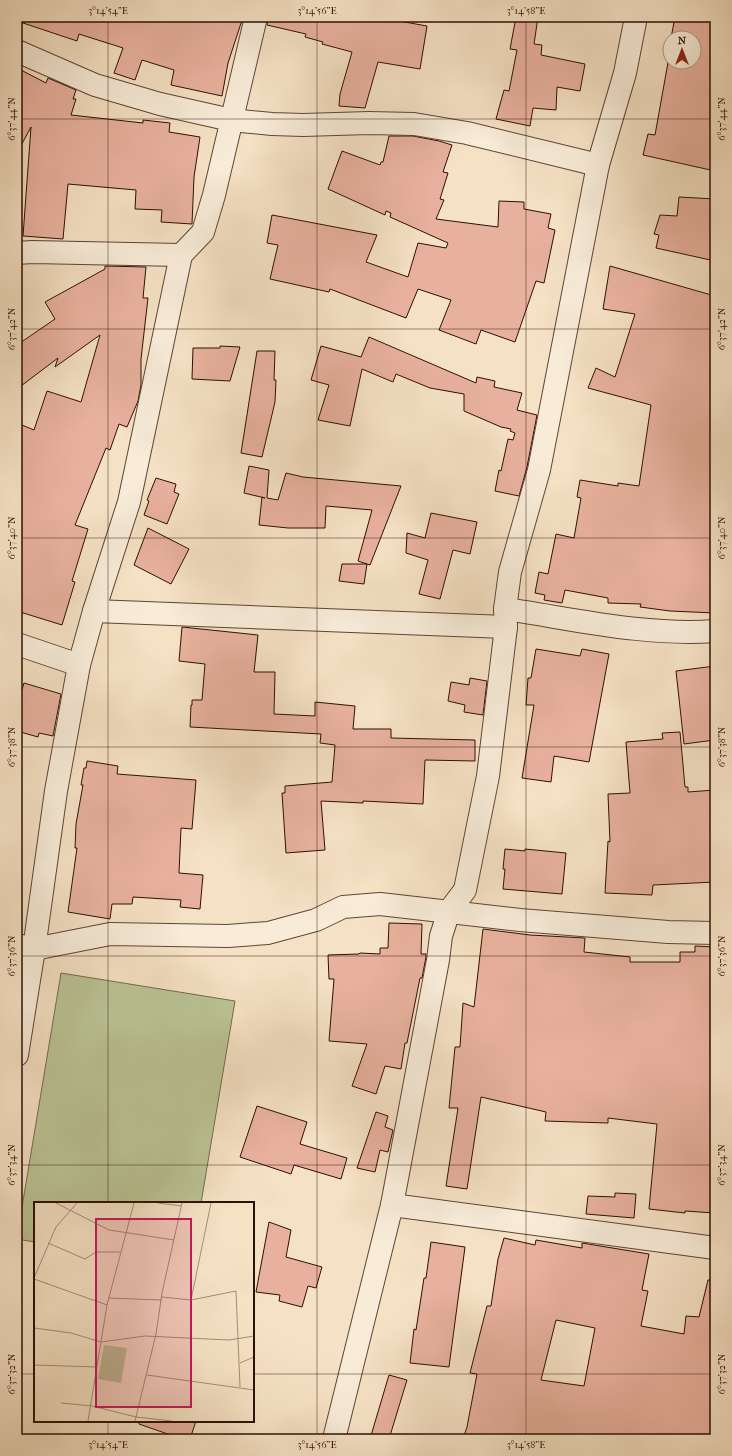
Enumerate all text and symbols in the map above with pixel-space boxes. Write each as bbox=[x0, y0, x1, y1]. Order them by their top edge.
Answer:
text: 3°14'54"E bbox=[88, 5, 128, 17]
text: 3°14'56"E bbox=[297, 5, 337, 17]
text: 3°14'58"E bbox=[507, 5, 545, 17]
north arrow bbox=[662, 30, 702, 70]
text: N bbox=[678, 34, 687, 47]
text: 6°37'44"N bbox=[6, 97, 18, 141]
text: 6°37'44"N bbox=[716, 97, 728, 141]
text: 6°37'42"N bbox=[6, 307, 18, 350]
text: 6°37'42"N bbox=[716, 307, 728, 350]
text: 6°37'40"N bbox=[6, 516, 18, 560]
text: 6°37'40"N bbox=[716, 516, 728, 560]
text: 6°37'38"N bbox=[6, 726, 18, 767]
text: 6°37'38"N bbox=[716, 726, 728, 767]
text: 6°37'36"N bbox=[6, 935, 18, 977]
text: 6°37'36"N bbox=[716, 935, 728, 977]
text: 6°37'34"N bbox=[6, 1144, 18, 1186]
text: 6°37'34"N bbox=[716, 1144, 728, 1186]
inset map bbox=[34, 1202, 254, 1422]
text: 6°37'32"N bbox=[6, 1353, 18, 1394]
text: 6°37'32"N bbox=[716, 1353, 728, 1394]
text: 3°14'54"E bbox=[88, 1439, 128, 1451]
text: 3°14'56"E bbox=[297, 1439, 337, 1451]
text: 3°14'58"E bbox=[507, 1439, 545, 1451]

